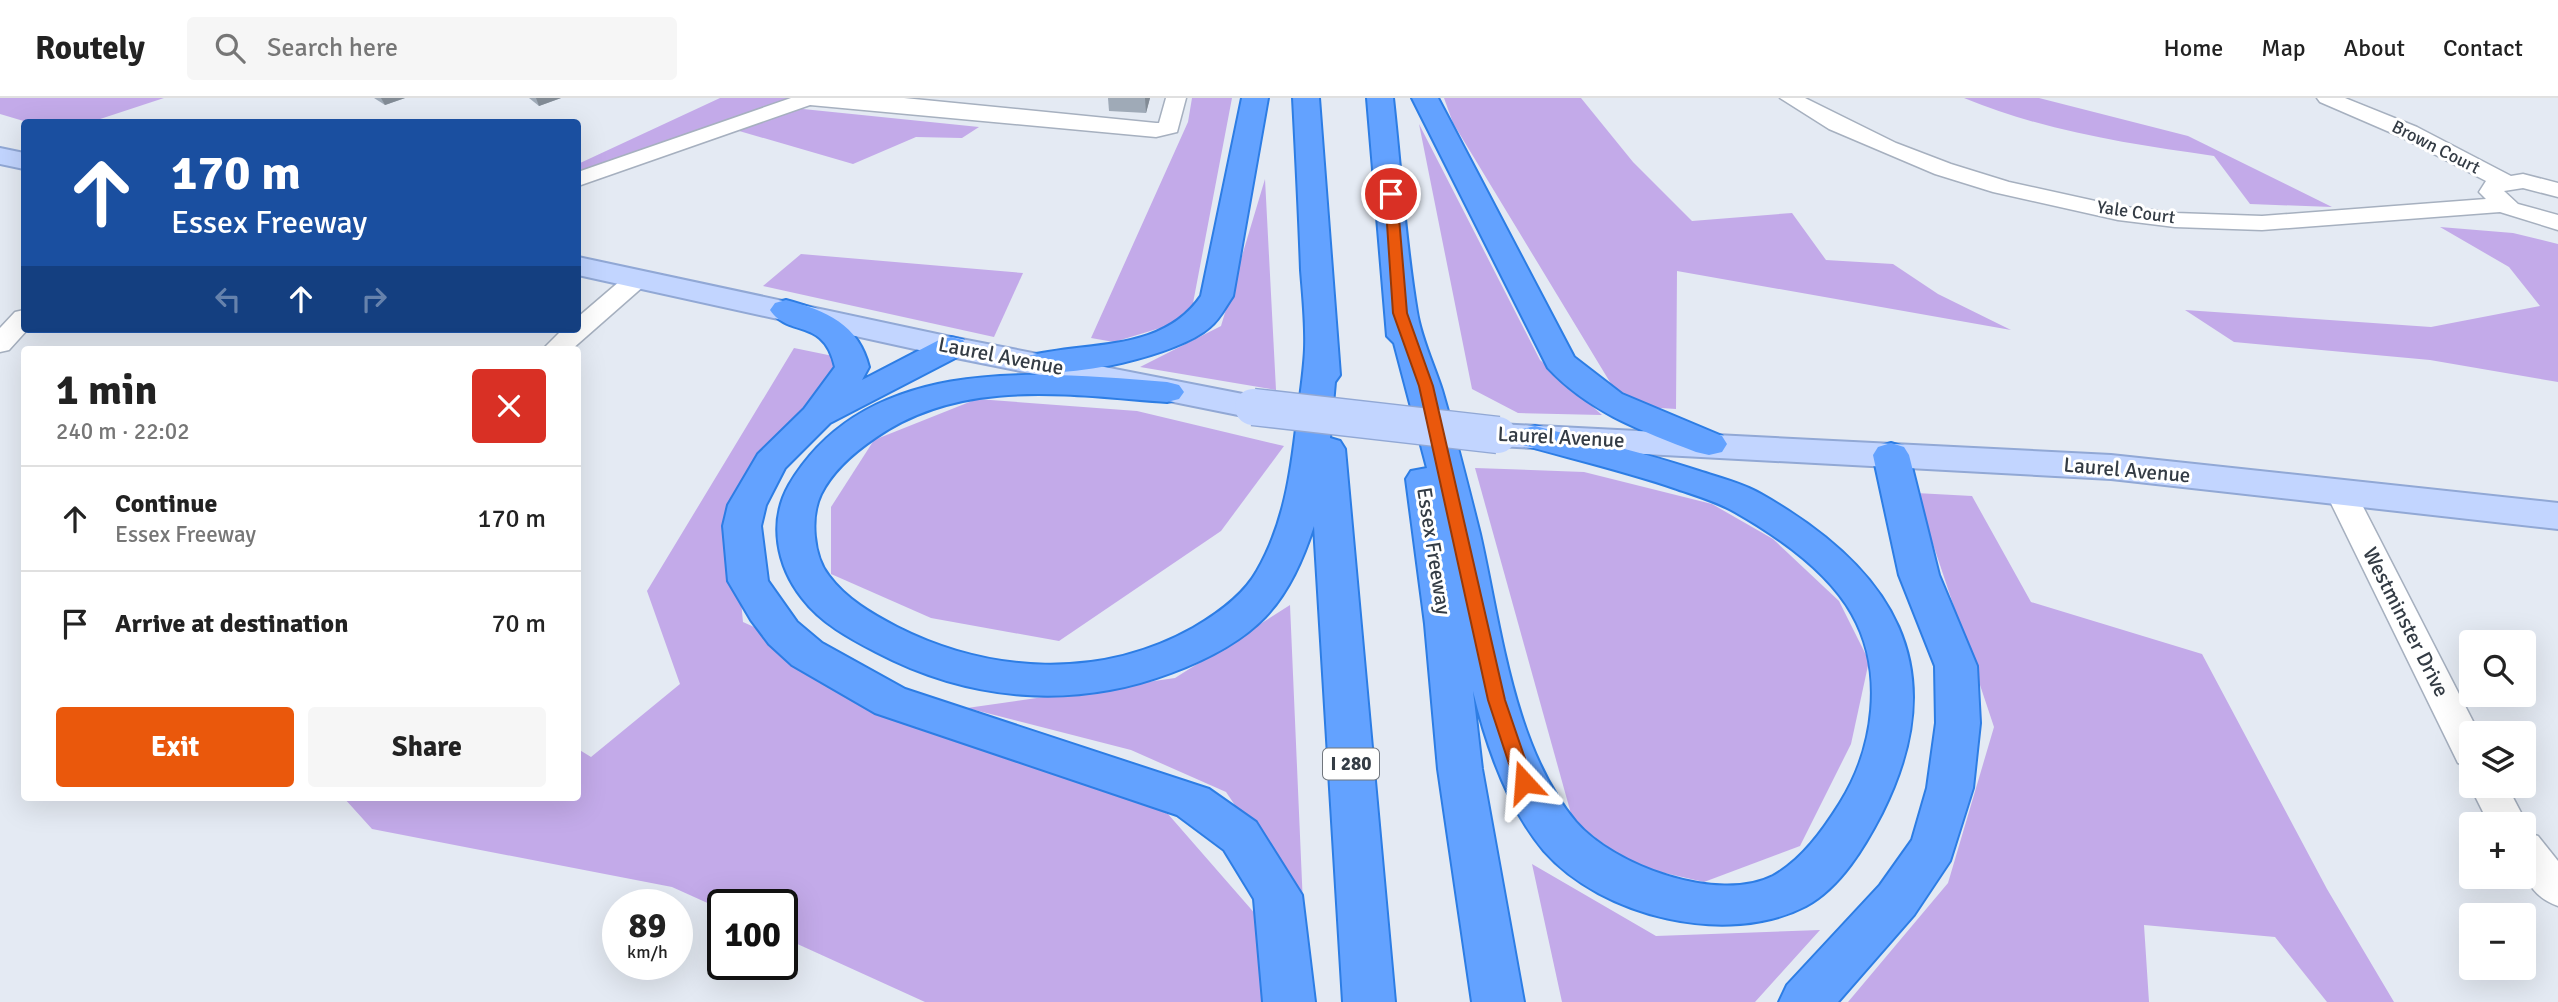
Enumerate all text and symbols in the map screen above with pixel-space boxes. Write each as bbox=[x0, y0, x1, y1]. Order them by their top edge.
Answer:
search box bbox=[187, 17, 677, 80]
text: Routely bbox=[35, 28, 145, 69]
icon: search bbox=[211, 29, 249, 67]
text: Search here bbox=[267, 32, 398, 64]
text: Home bbox=[2163, 33, 2223, 63]
text: Map bbox=[2261, 33, 2306, 63]
text: About bbox=[2344, 33, 2405, 63]
text: Contact bbox=[2443, 33, 2523, 63]
street label: Brown Court bbox=[2388, 115, 2484, 179]
text: 170 m bbox=[171, 143, 301, 203]
icon: ahead bbox=[56, 147, 147, 238]
pin bbox=[1361, 164, 1421, 224]
icon: arrive bbox=[1372, 175, 1410, 213]
street label: Yale Court bbox=[2096, 196, 2176, 228]
text: Essex Freeway bbox=[171, 203, 367, 242]
icon: left bbox=[209, 280, 247, 318]
icon: ahead bbox=[282, 280, 320, 318]
icon: right bbox=[355, 280, 393, 318]
street label: Laurel Avenue bbox=[936, 331, 1066, 381]
text: 1 min bbox=[56, 365, 157, 416]
button: close bbox=[472, 369, 546, 443]
text: 240 m · 22:02 bbox=[56, 417, 190, 446]
street label: Laurel Avenue bbox=[1497, 421, 1625, 453]
street label: Laurel Avenue bbox=[2063, 452, 2191, 488]
street label: Essex Freeway bbox=[1411, 485, 1457, 617]
text: Continue bbox=[115, 488, 217, 520]
icon: ahead bbox=[56, 500, 94, 538]
text: 170 m bbox=[477, 503, 546, 535]
text: Essex Freeway bbox=[115, 520, 256, 549]
street label: Westminster Drive bbox=[2357, 543, 2455, 701]
icon: arrive bbox=[56, 605, 94, 643]
text: Arrive at destination bbox=[115, 608, 348, 640]
text: 70 m bbox=[491, 608, 546, 640]
map controls bbox=[2459, 630, 2536, 980]
button: search bbox=[2459, 630, 2536, 707]
button: Exit bbox=[56, 707, 294, 787]
button: Share bbox=[308, 707, 546, 787]
button: layers bbox=[2459, 721, 2536, 798]
position arrow bbox=[1487, 745, 1561, 819]
road number: I 280 bbox=[1323, 748, 1379, 779]
button: + bbox=[2459, 812, 2536, 889]
speed limit sign: 100 bbox=[707, 889, 798, 980]
button: − bbox=[2459, 903, 2536, 980]
text: 89 bbox=[629, 904, 666, 947]
text: km/h bbox=[627, 941, 668, 963]

